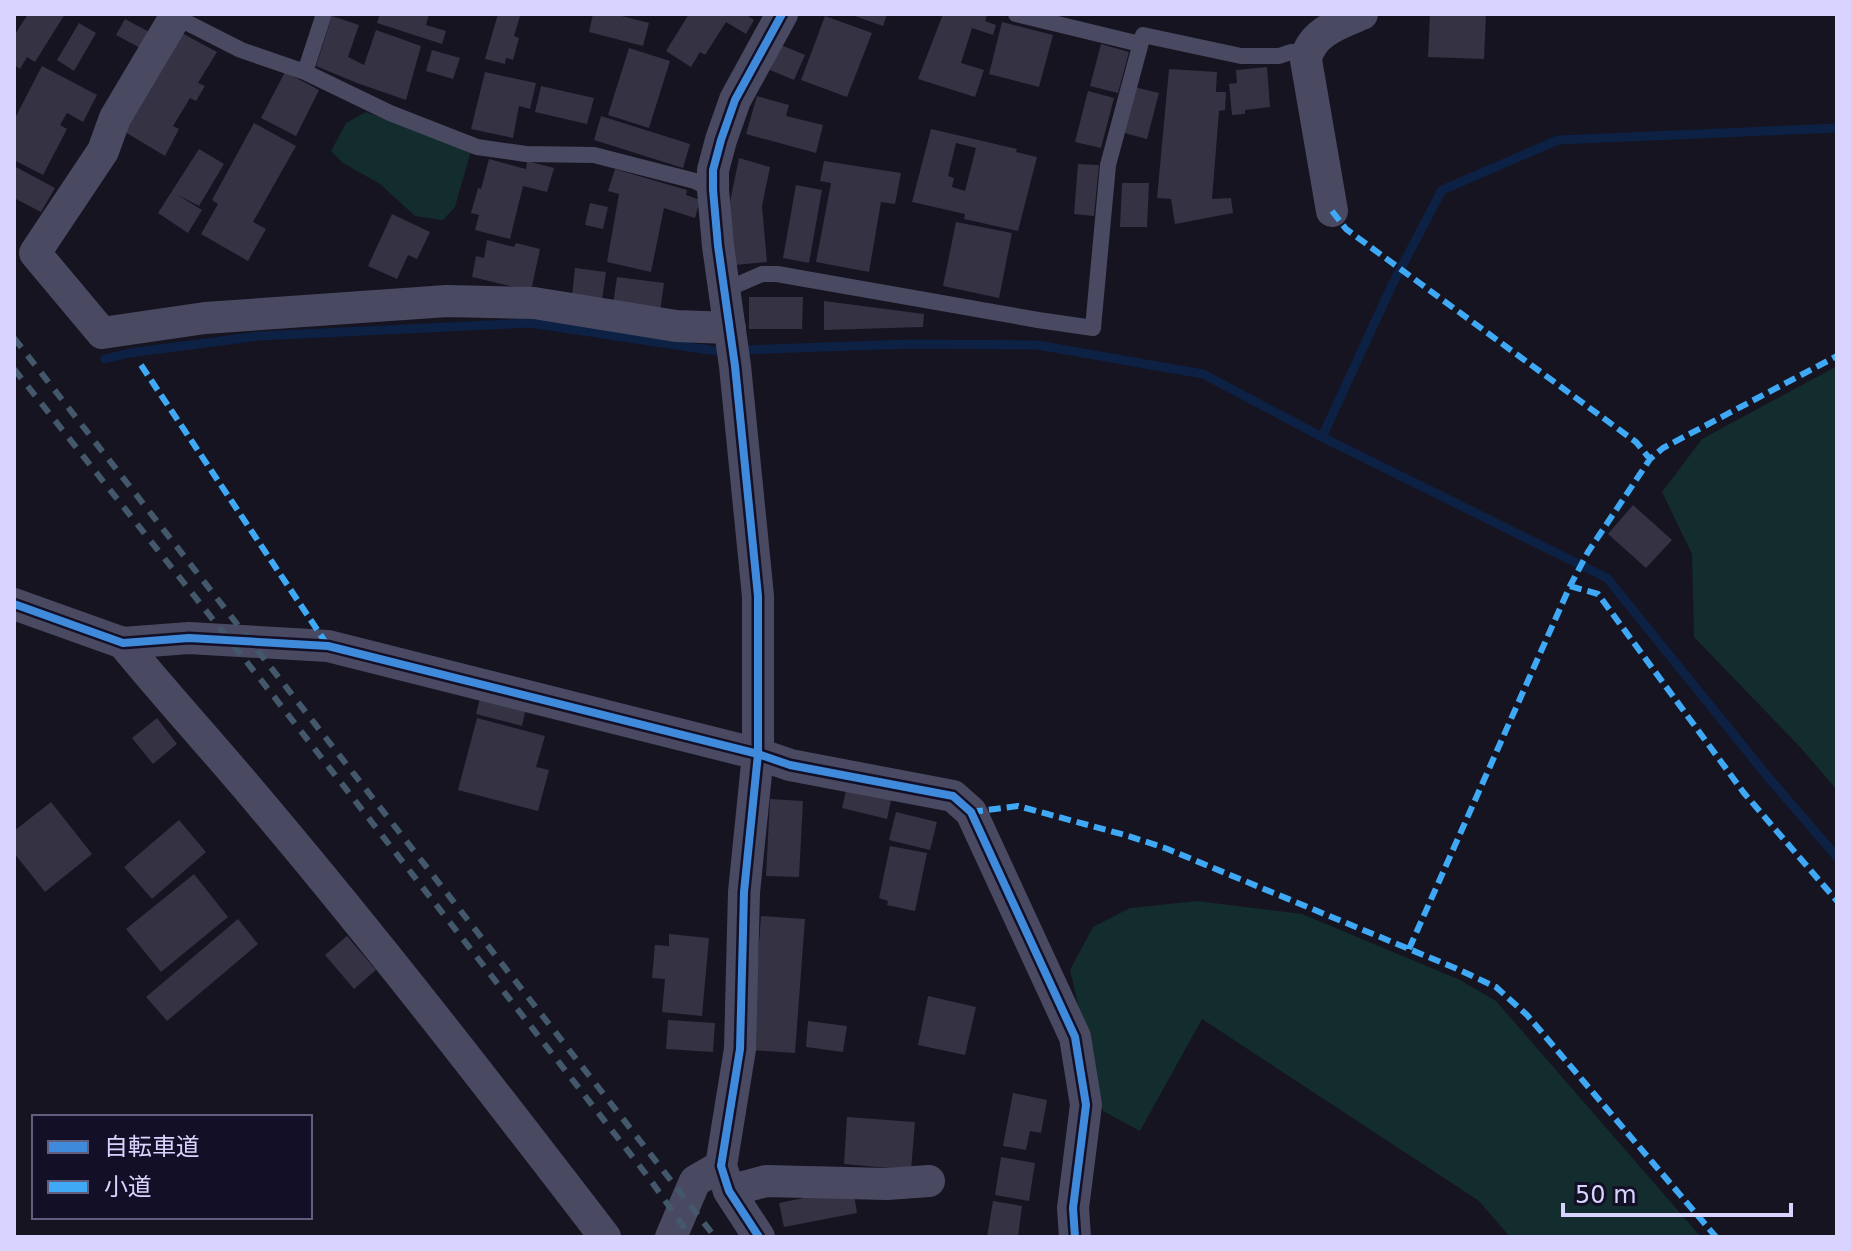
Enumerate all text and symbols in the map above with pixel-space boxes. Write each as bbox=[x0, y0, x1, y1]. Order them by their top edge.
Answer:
legend bbox=[32, 1115, 312, 1219]
text: 自転車道 bbox=[104, 1133, 200, 1161]
scale bar bbox=[1563, 1167, 1791, 1217]
text: 小道 bbox=[104, 1173, 152, 1201]
text: 50 m bbox=[1575, 1181, 1637, 1209]

